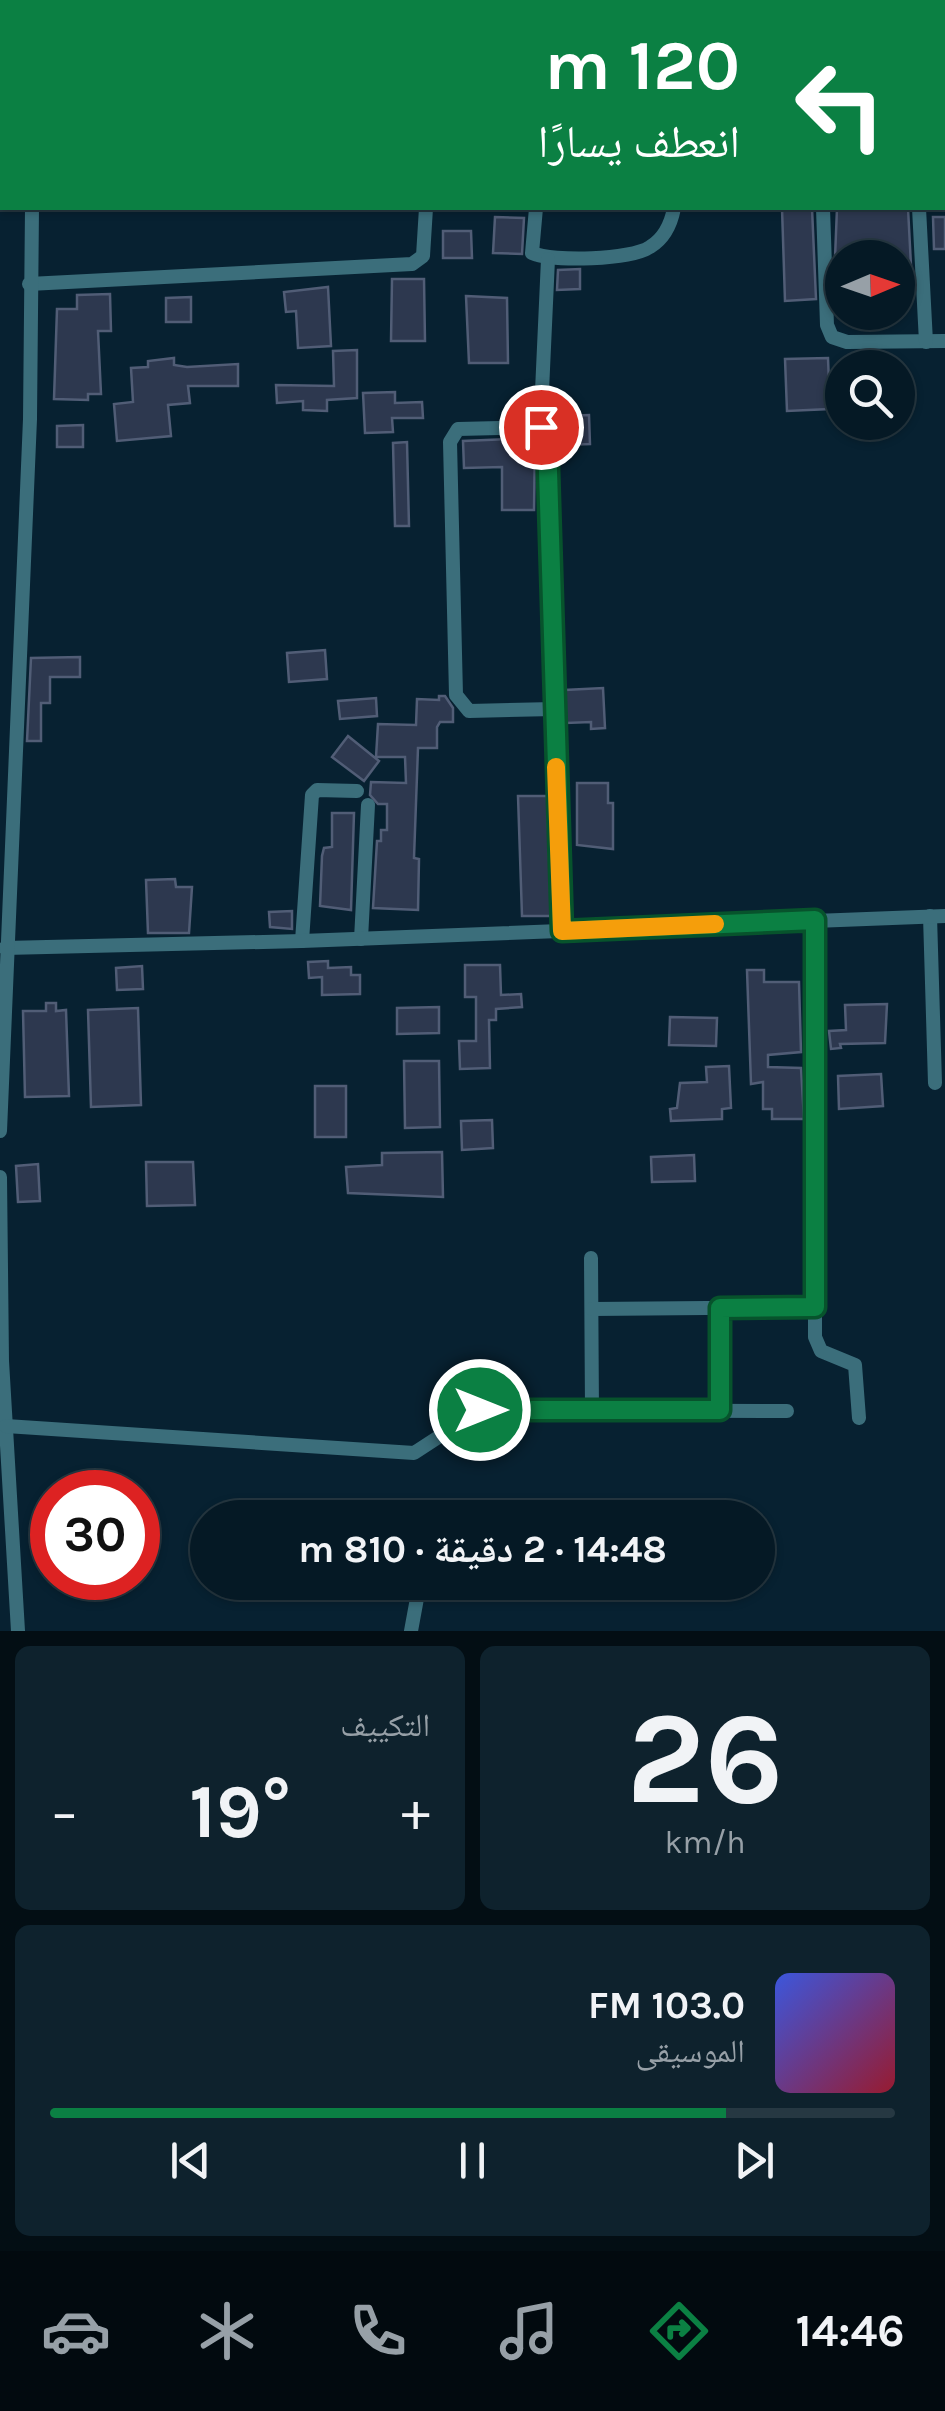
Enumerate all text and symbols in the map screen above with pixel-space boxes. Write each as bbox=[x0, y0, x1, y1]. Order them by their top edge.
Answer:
text: 120 m bbox=[544, 25, 740, 107]
icon: left bbox=[775, 40, 905, 170]
text: انعطف يسارًا bbox=[538, 116, 740, 168]
north arrow bbox=[825, 240, 915, 330]
map controls bbox=[825, 240, 915, 440]
button: search bbox=[825, 350, 915, 440]
pin bbox=[499, 385, 584, 470]
icon: arrive bbox=[514, 400, 569, 455]
position arrow bbox=[428, 1358, 532, 1462]
speed limit sign: 30 bbox=[30, 1470, 160, 1600]
text: 14:48 · 2 دقيقة · 810 m bbox=[298, 1527, 667, 1572]
text: 26 bbox=[626, 1683, 784, 1835]
text: التكييف bbox=[340, 1707, 430, 1744]
text: 19° bbox=[189, 1768, 291, 1856]
text: − bbox=[50, 1780, 79, 1844]
text: + bbox=[401, 1780, 430, 1844]
text: km/h bbox=[664, 1824, 746, 1861]
text: 103.0 FM bbox=[588, 1983, 745, 2028]
text: الموسيقى bbox=[635, 2033, 745, 2070]
icon: previous bbox=[163, 2133, 218, 2188]
icon: pause bbox=[445, 2133, 500, 2188]
icon: next bbox=[727, 2133, 782, 2188]
icon: car bbox=[41, 2296, 111, 2366]
icon: climate bbox=[192, 2296, 262, 2366]
icon: phone bbox=[343, 2296, 413, 2366]
icon: music bbox=[494, 2296, 564, 2366]
icon: directions bbox=[644, 2296, 714, 2366]
text: 14:46 bbox=[795, 2305, 905, 2357]

